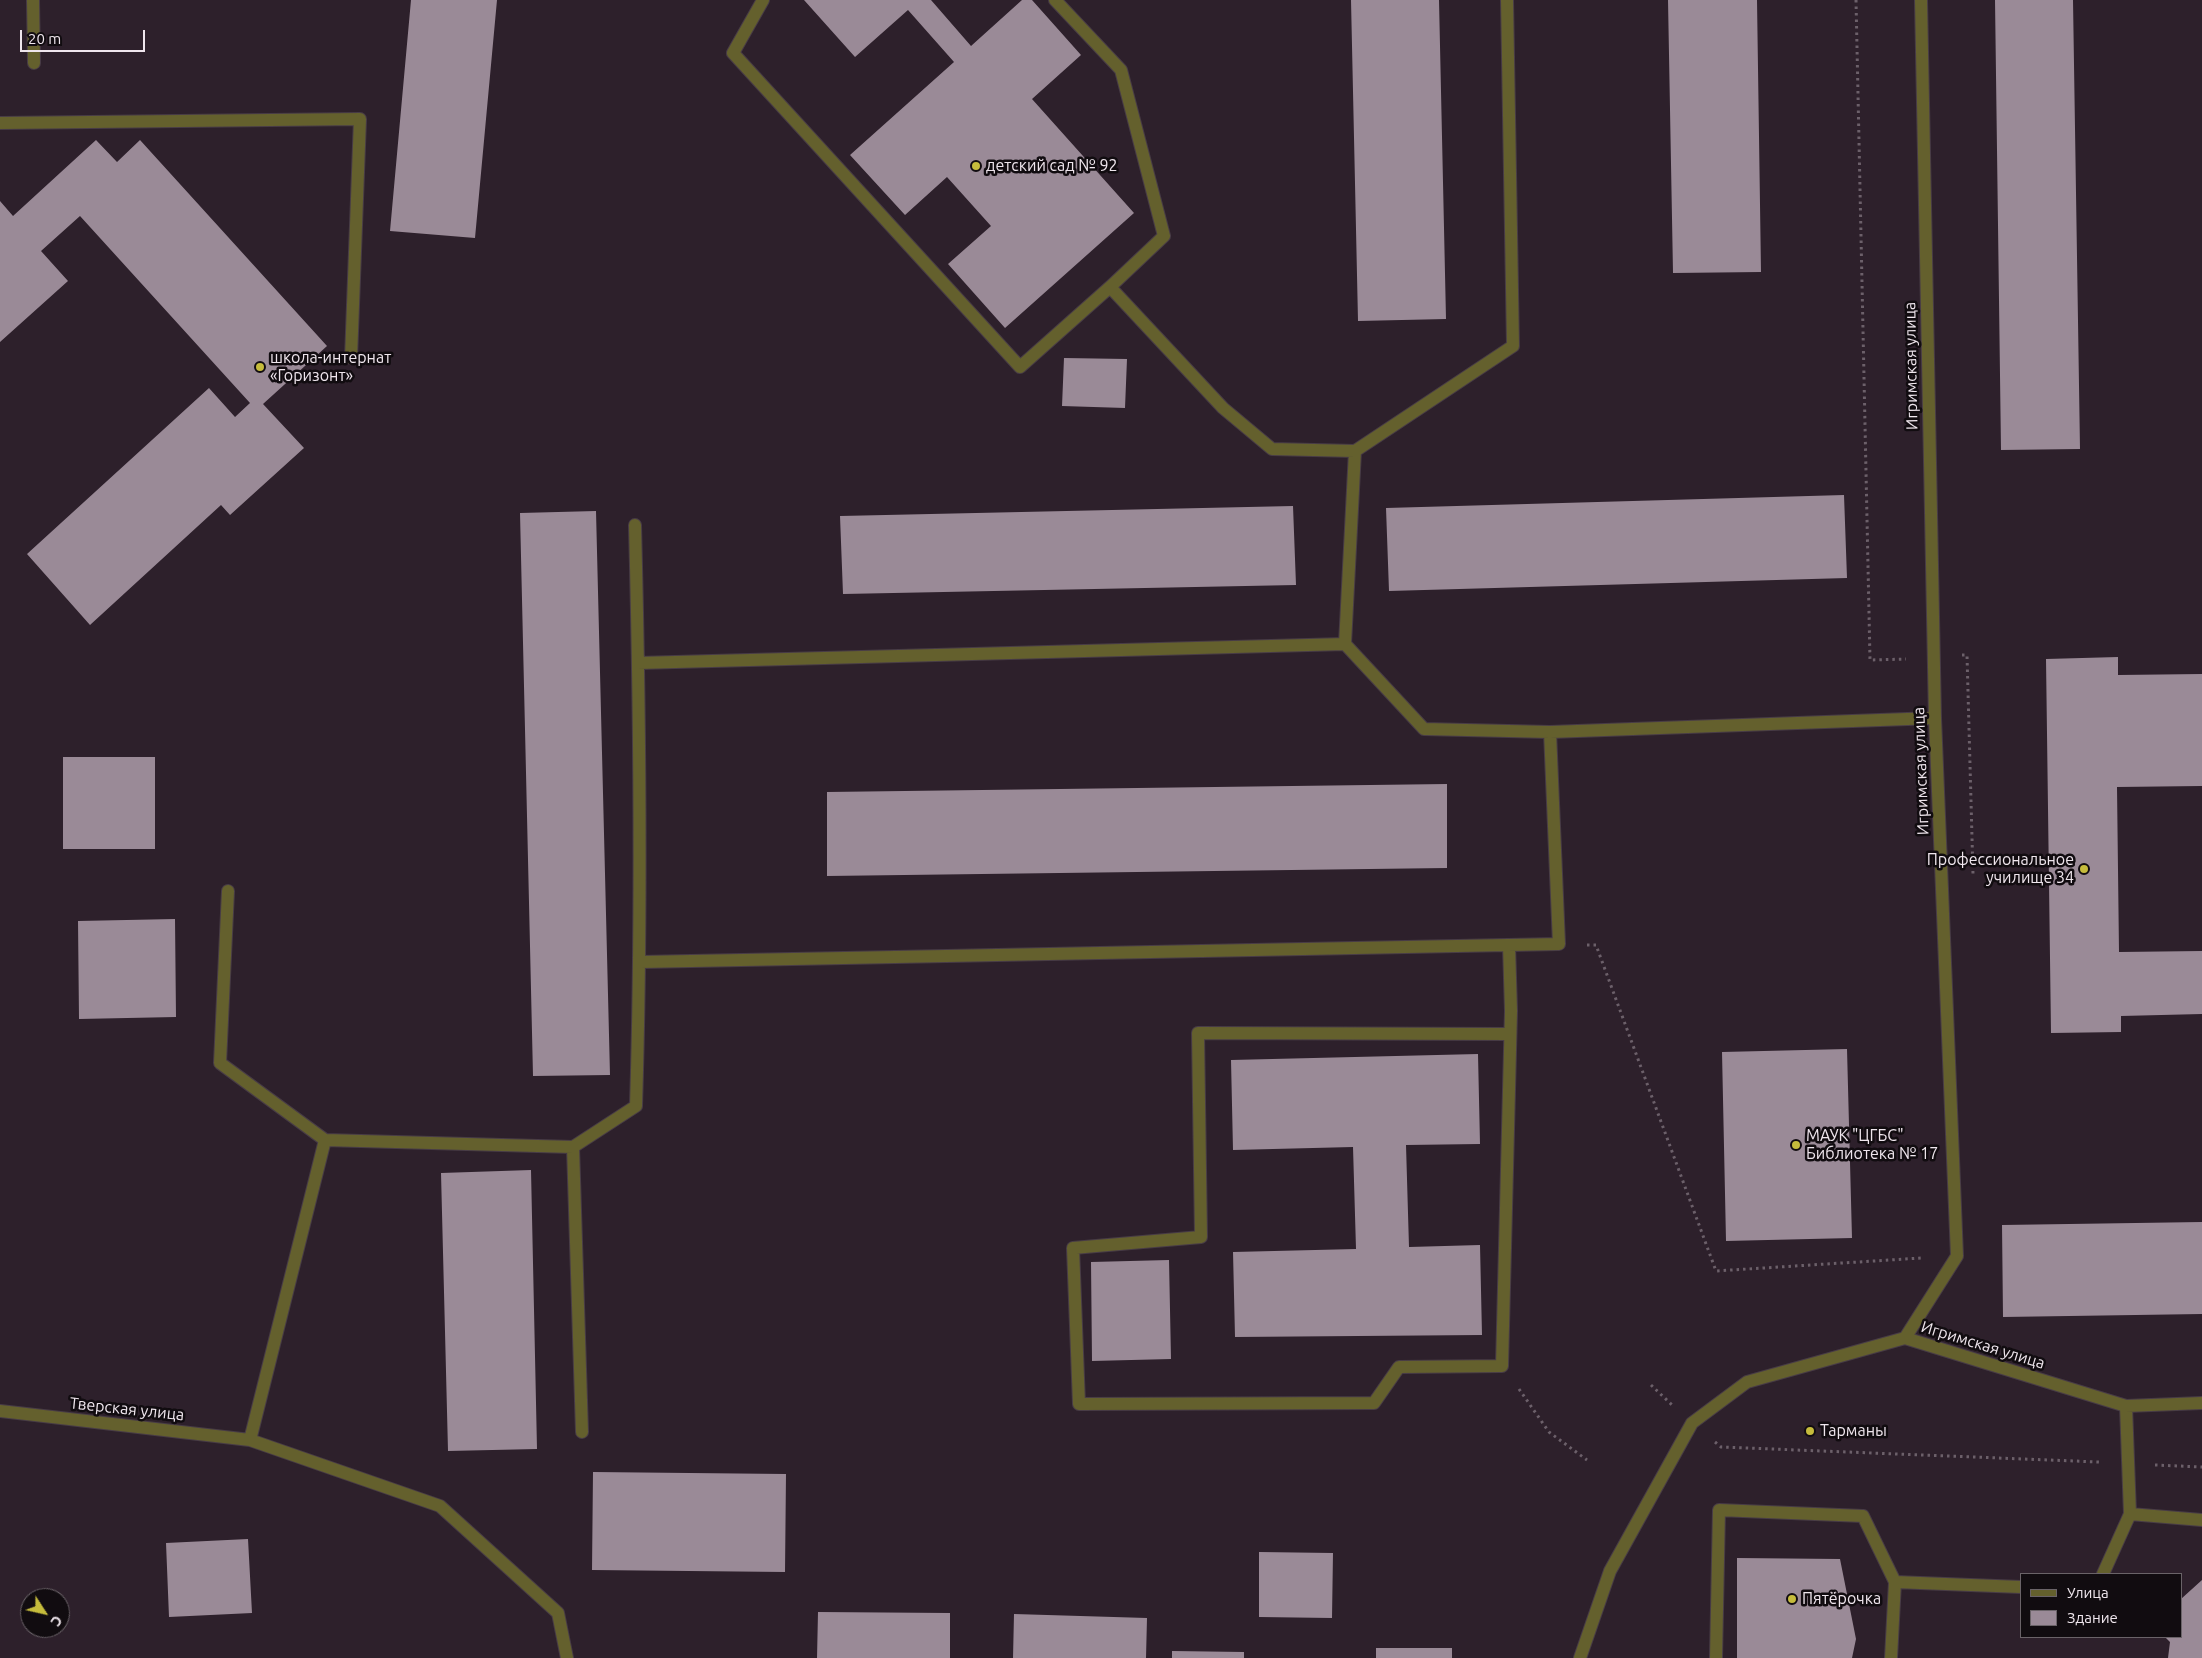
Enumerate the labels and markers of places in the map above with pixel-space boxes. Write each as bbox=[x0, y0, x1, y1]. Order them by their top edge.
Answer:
place label: детский сад № 92 bbox=[986, 156, 1118, 176]
marker: детский сад № 92 bbox=[970, 160, 982, 172]
place label: школа-интернат «Горизонт» bbox=[270, 348, 391, 386]
marker: школа-интернат «Горизонт» bbox=[254, 361, 266, 373]
place label: Профессиональное училище 34 bbox=[1927, 850, 2074, 888]
marker: Профессиональное училище 34 bbox=[2078, 863, 2090, 875]
place label: МАУК "ЦГБС" Библиотека № 17 bbox=[1806, 1126, 1938, 1164]
marker: МАУК "ЦГБС" Библиотека № 17 bbox=[1790, 1139, 1802, 1151]
place label: Тарманы bbox=[1820, 1421, 1887, 1441]
marker: Тарманы bbox=[1804, 1425, 1816, 1437]
place label: Пятёрочка bbox=[1802, 1589, 1881, 1609]
marker: Пятёрочка bbox=[1786, 1593, 1798, 1605]

